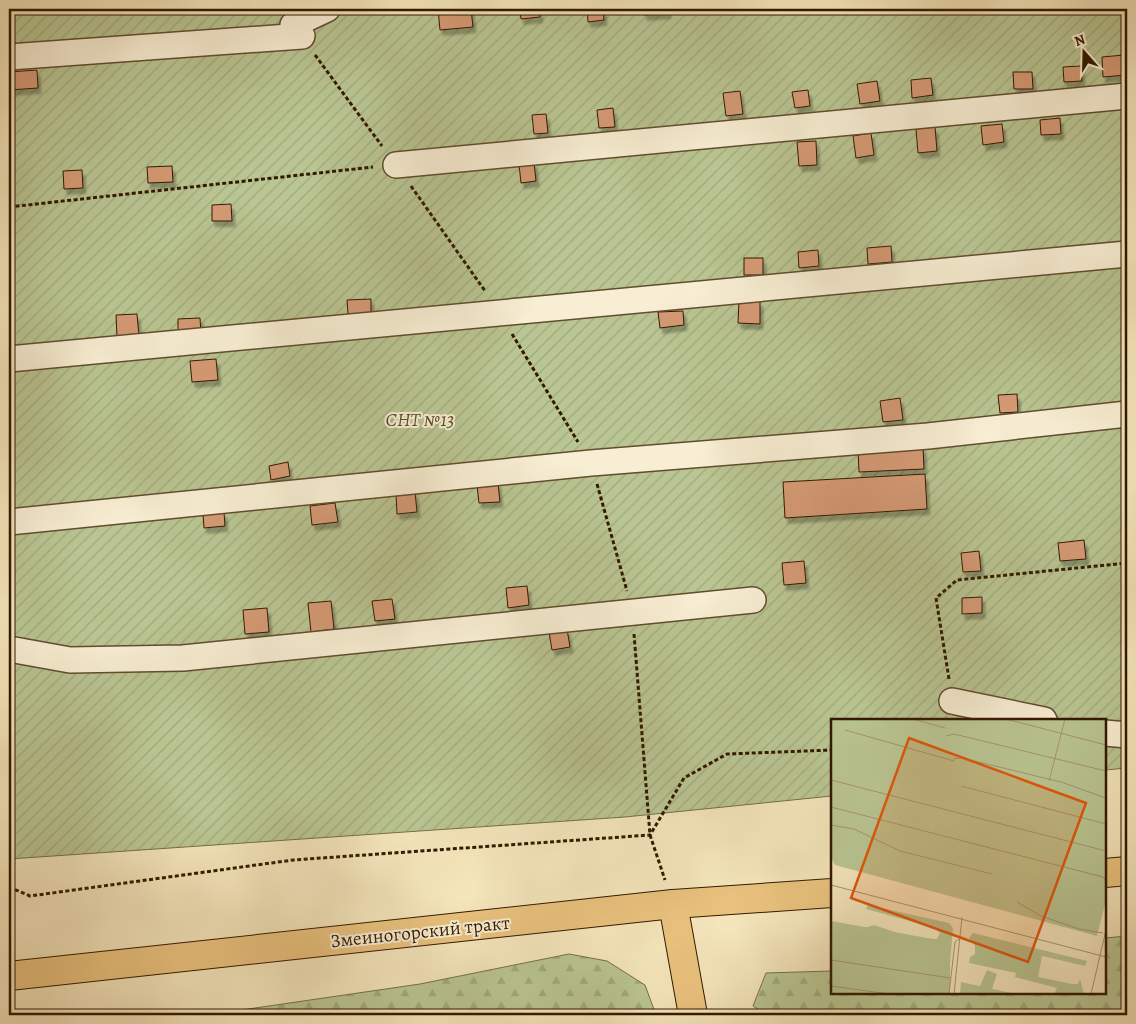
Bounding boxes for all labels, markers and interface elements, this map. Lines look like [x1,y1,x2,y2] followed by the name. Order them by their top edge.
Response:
[1058,28,1108,78] north arrow
[1072,30,1088,51] text: N
[386,407,454,433] park label: СНТ №13
[831,719,1106,994] inset map
[329,910,512,954] street label: Змеиногорский тракт

